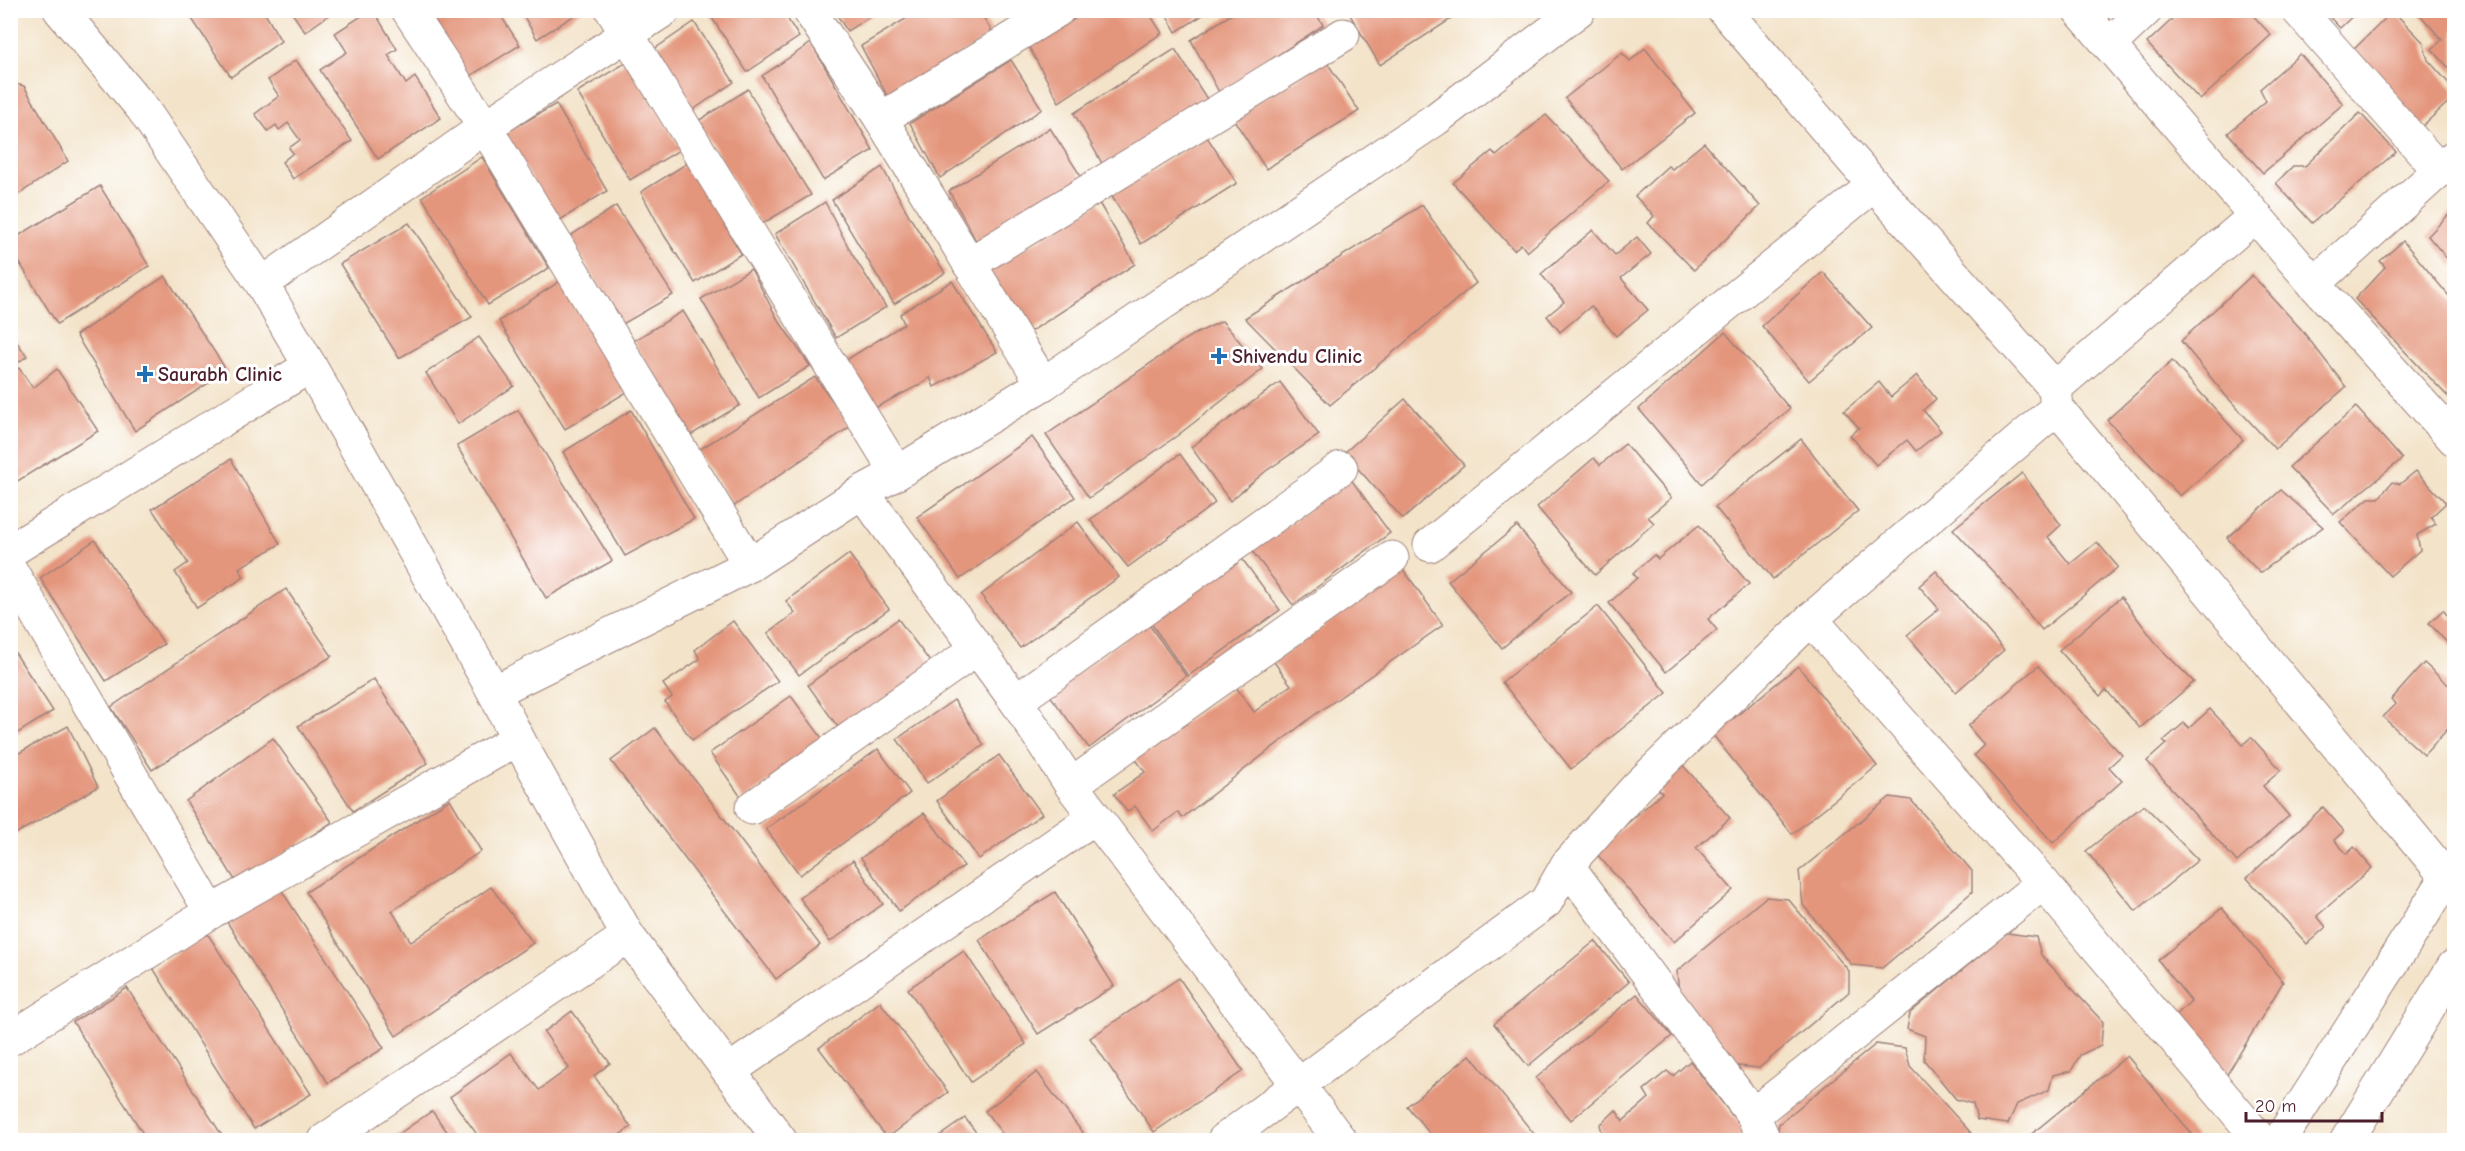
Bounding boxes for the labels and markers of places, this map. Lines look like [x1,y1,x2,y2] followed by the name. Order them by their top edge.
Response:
[1232,345,1362,368] place label: Shivendu Clinic
[1210,347,1228,365] marker: Shivendu Clinic
[158,363,283,386] place label: Saurabh Clinic
[136,365,154,383] marker: Saurabh Clinic

